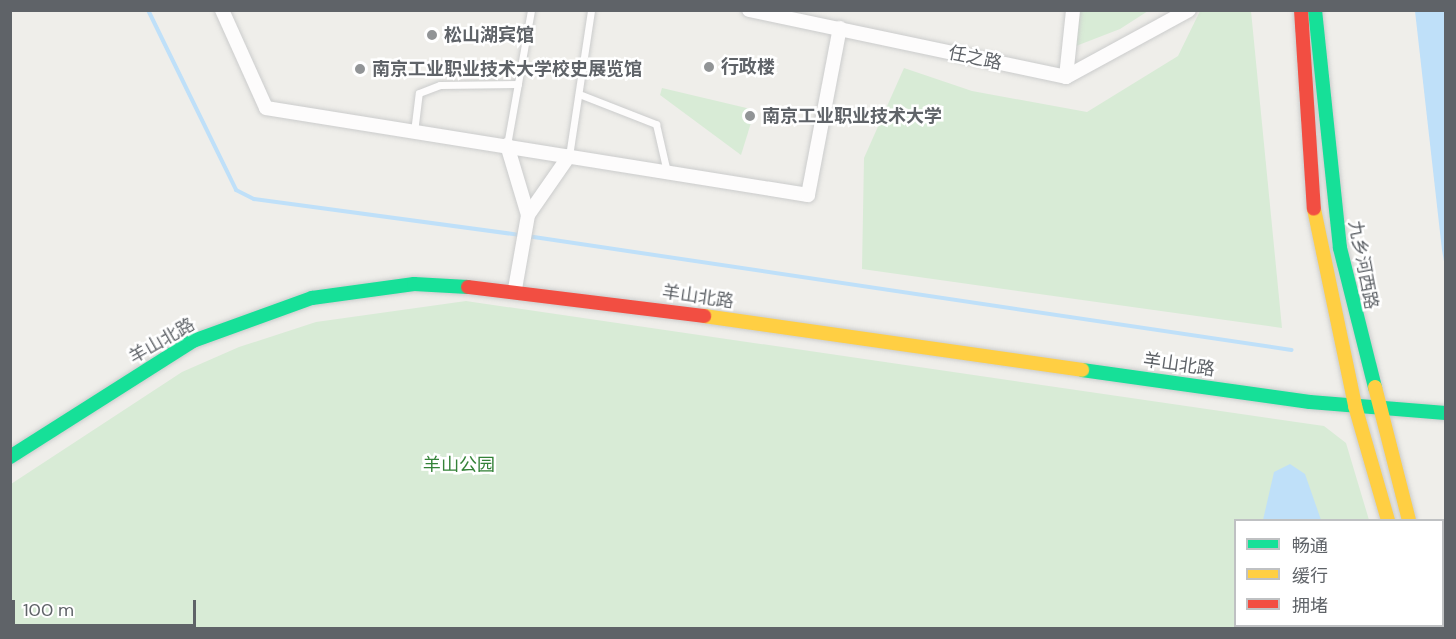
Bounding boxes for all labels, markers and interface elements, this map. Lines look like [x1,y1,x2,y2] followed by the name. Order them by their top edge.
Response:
[444,24,534,46] place label: 松山湖宾馆
[425,28,439,42] marker: 松山湖宾馆
[946,42,1004,74] street label: 任之路
[721,56,775,78] place label: 行政楼
[372,58,642,80] place label: 南京工业职业技术大学校史展览馆
[702,60,716,74] marker: 行政楼
[353,62,367,76] marker: 南京工业职业技术大学校史展览馆
[762,105,942,127] place label: 南京工业职业技术大学
[743,109,757,123] marker: 南京工业职业技术大学
[1344,219,1382,311] street label: 九乡河西路
[661,281,735,313] street label: 羊山北路
[125,314,199,368] street label: 羊山北路
[1142,349,1216,381] street label: 羊山北路
[423,454,495,476] park label: 羊山公园
[1234,519,1444,627] legend
[1292,534,1328,558] text: 畅通
[1292,564,1328,588] text: 缓行
[15,588,200,626] scale bar
[1292,594,1328,618] text: 拥堵
[23,598,74,622] text: 100 m

